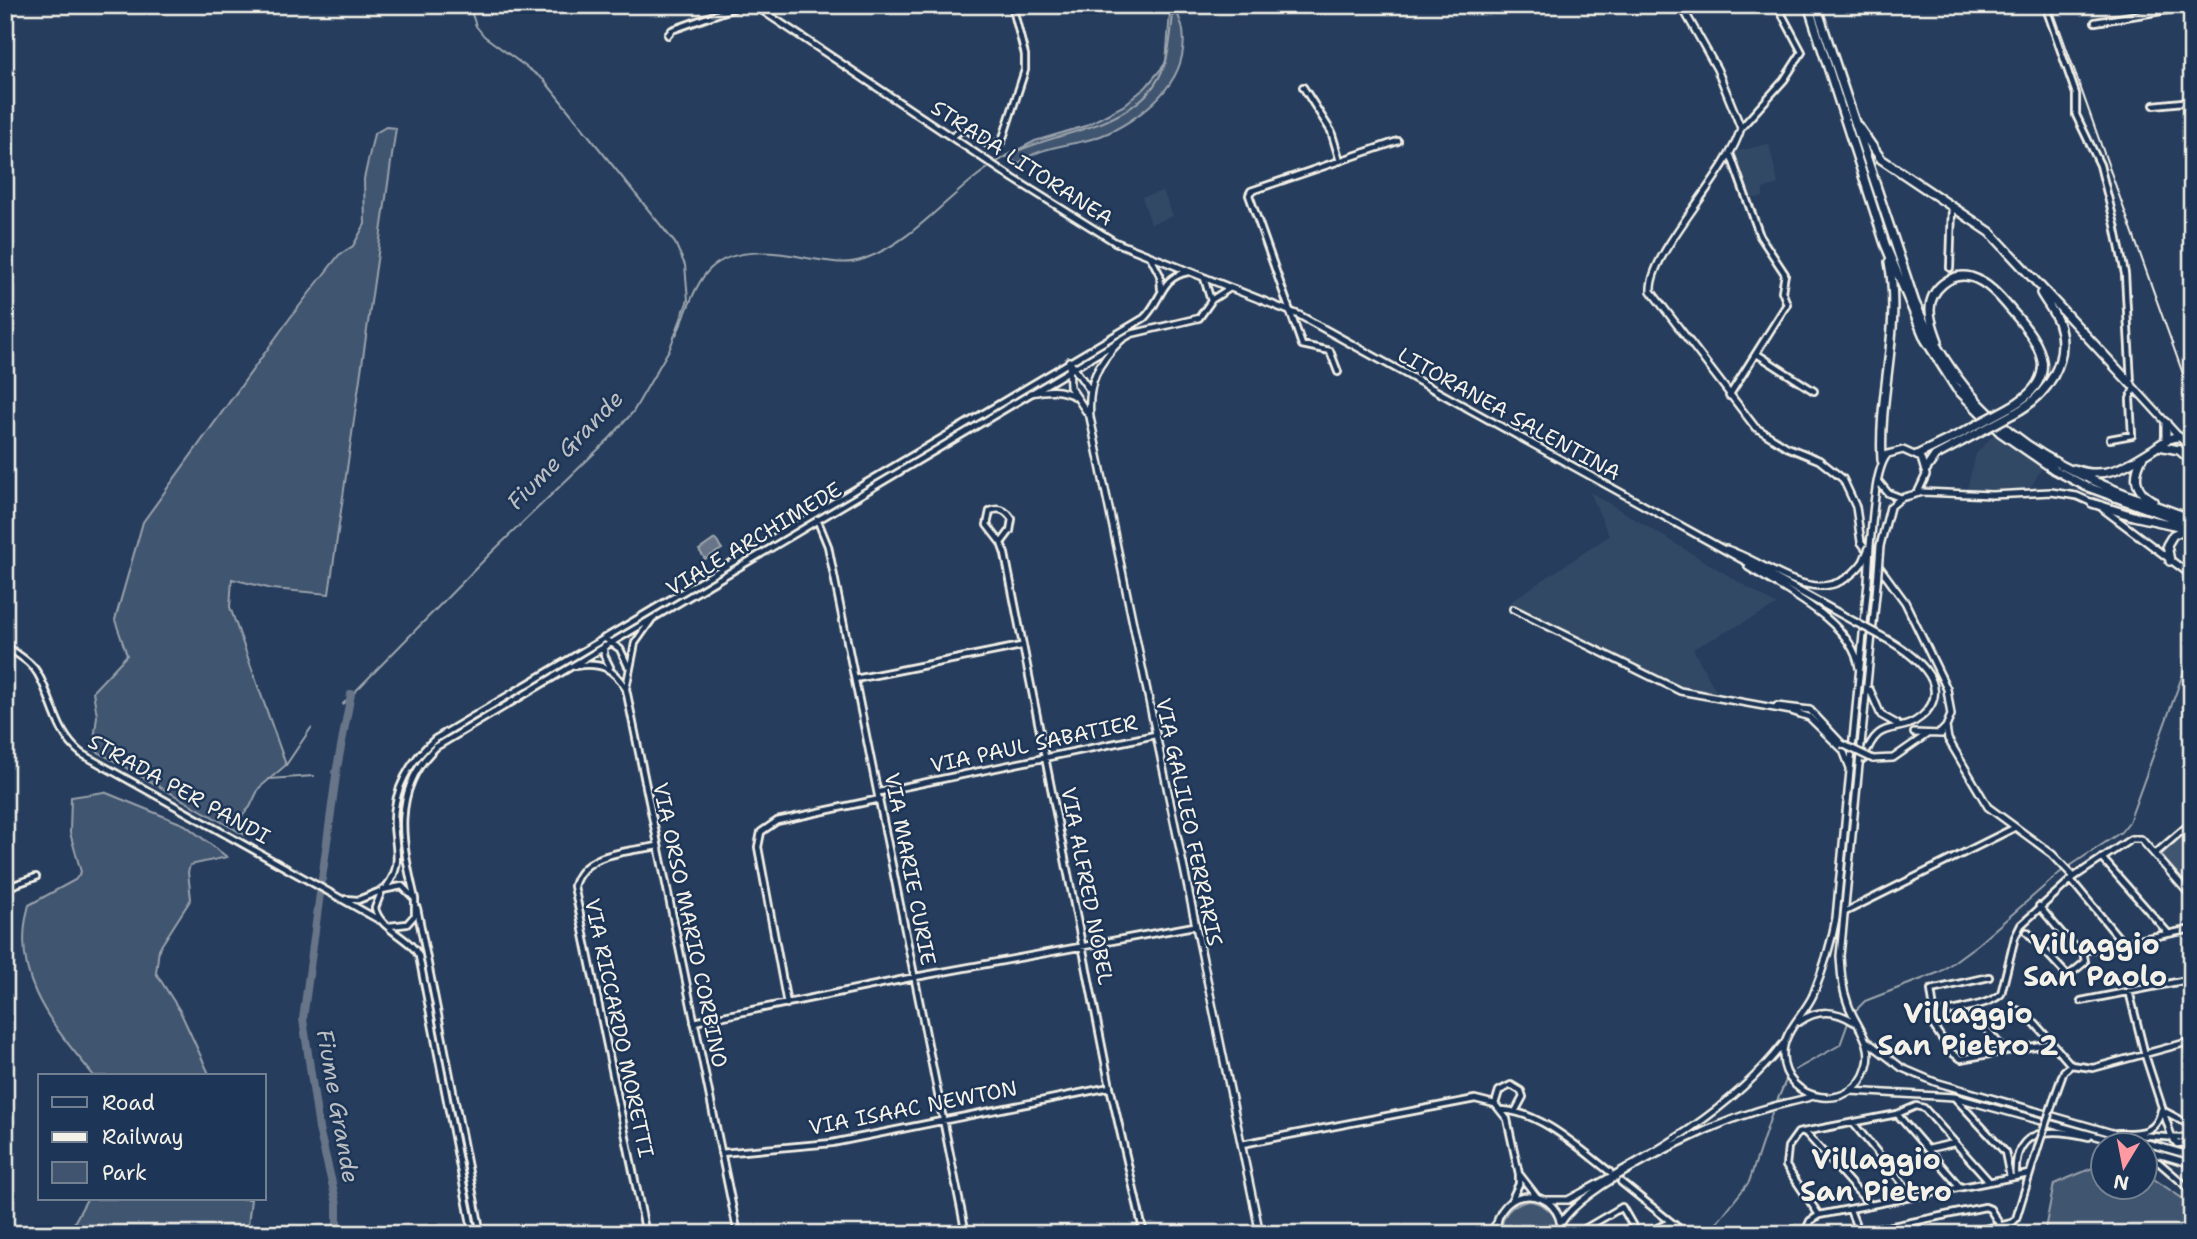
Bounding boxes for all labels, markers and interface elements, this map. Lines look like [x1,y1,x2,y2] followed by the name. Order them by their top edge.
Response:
[926,94,1118,232] street label: STRADA LITORANEA
[1393,341,1625,487] street label: LITORANEA SALENTINA
[500,384,630,516] water label: Fiume Grande
[661,475,847,603] street label: VIALE ARCHIMEDE
[1149,695,1229,949] street label: VIA GALILEO FERRARIS
[928,708,1140,780] street label: VIA PAUL SABATIER
[83,727,275,851] street label: STRADA PER PANDI
[878,770,942,968] street label: VIA MARIE CURIE
[646,780,734,1070] street label: VIA ORSO MARIO CORBINO
[1054,785,1120,988] street label: VIA ALFRED NOBEL
[578,896,660,1160] street label: VIA RICCARDO MORETTI
[2023,925,2167,995] district label: Villaggio San Paolo
[1877,994,2059,1064] district label: Villaggio San Pietro 2
[310,1027,366,1185] water label: Fiume Grande
[38,1074,266,1200] legend
[806,1074,1020,1142] street label: VIA ISAAC NEWTON
[102,1089,155,1117] text: Road
[102,1123,184,1151] text: Railway
[2088,1130,2158,1200] north arrow
[1800,1140,1952,1210] district label: Villaggio San Pietro
[102,1159,147,1187] text: Park
[2112,1169,2131,1196] text: N

